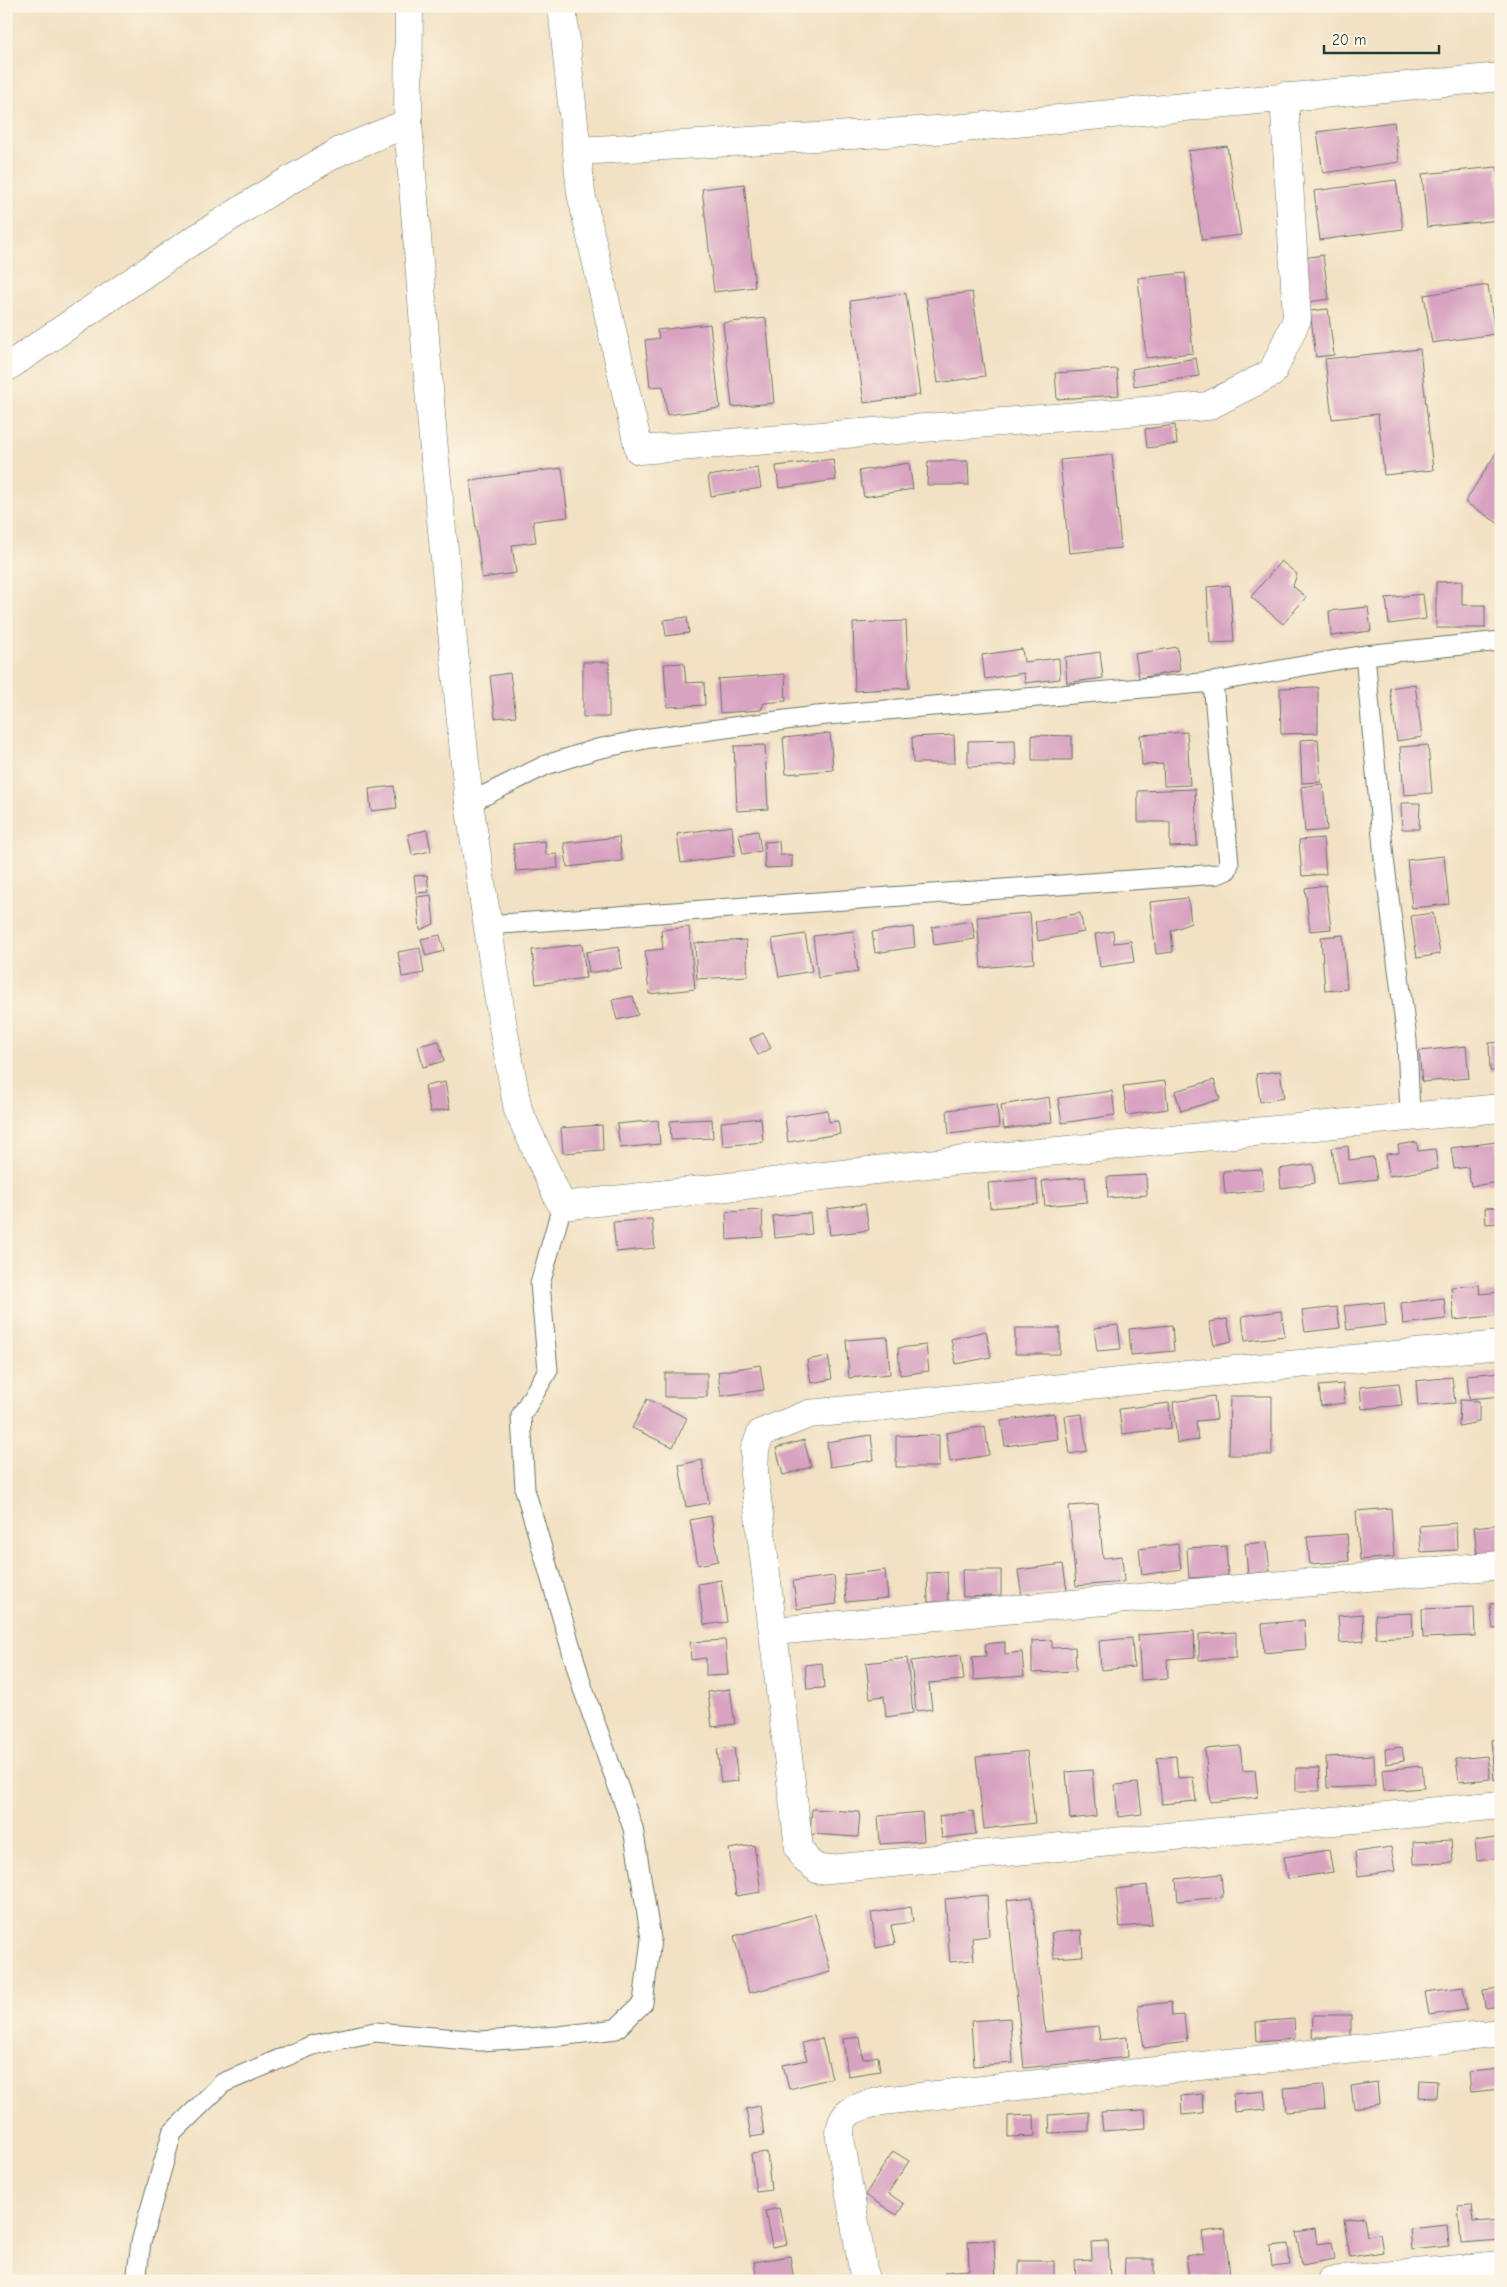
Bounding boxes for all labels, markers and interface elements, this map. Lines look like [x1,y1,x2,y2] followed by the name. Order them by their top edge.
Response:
[1324,22,1440,54] scale bar
[1332,31,1366,49] text: 20 m

